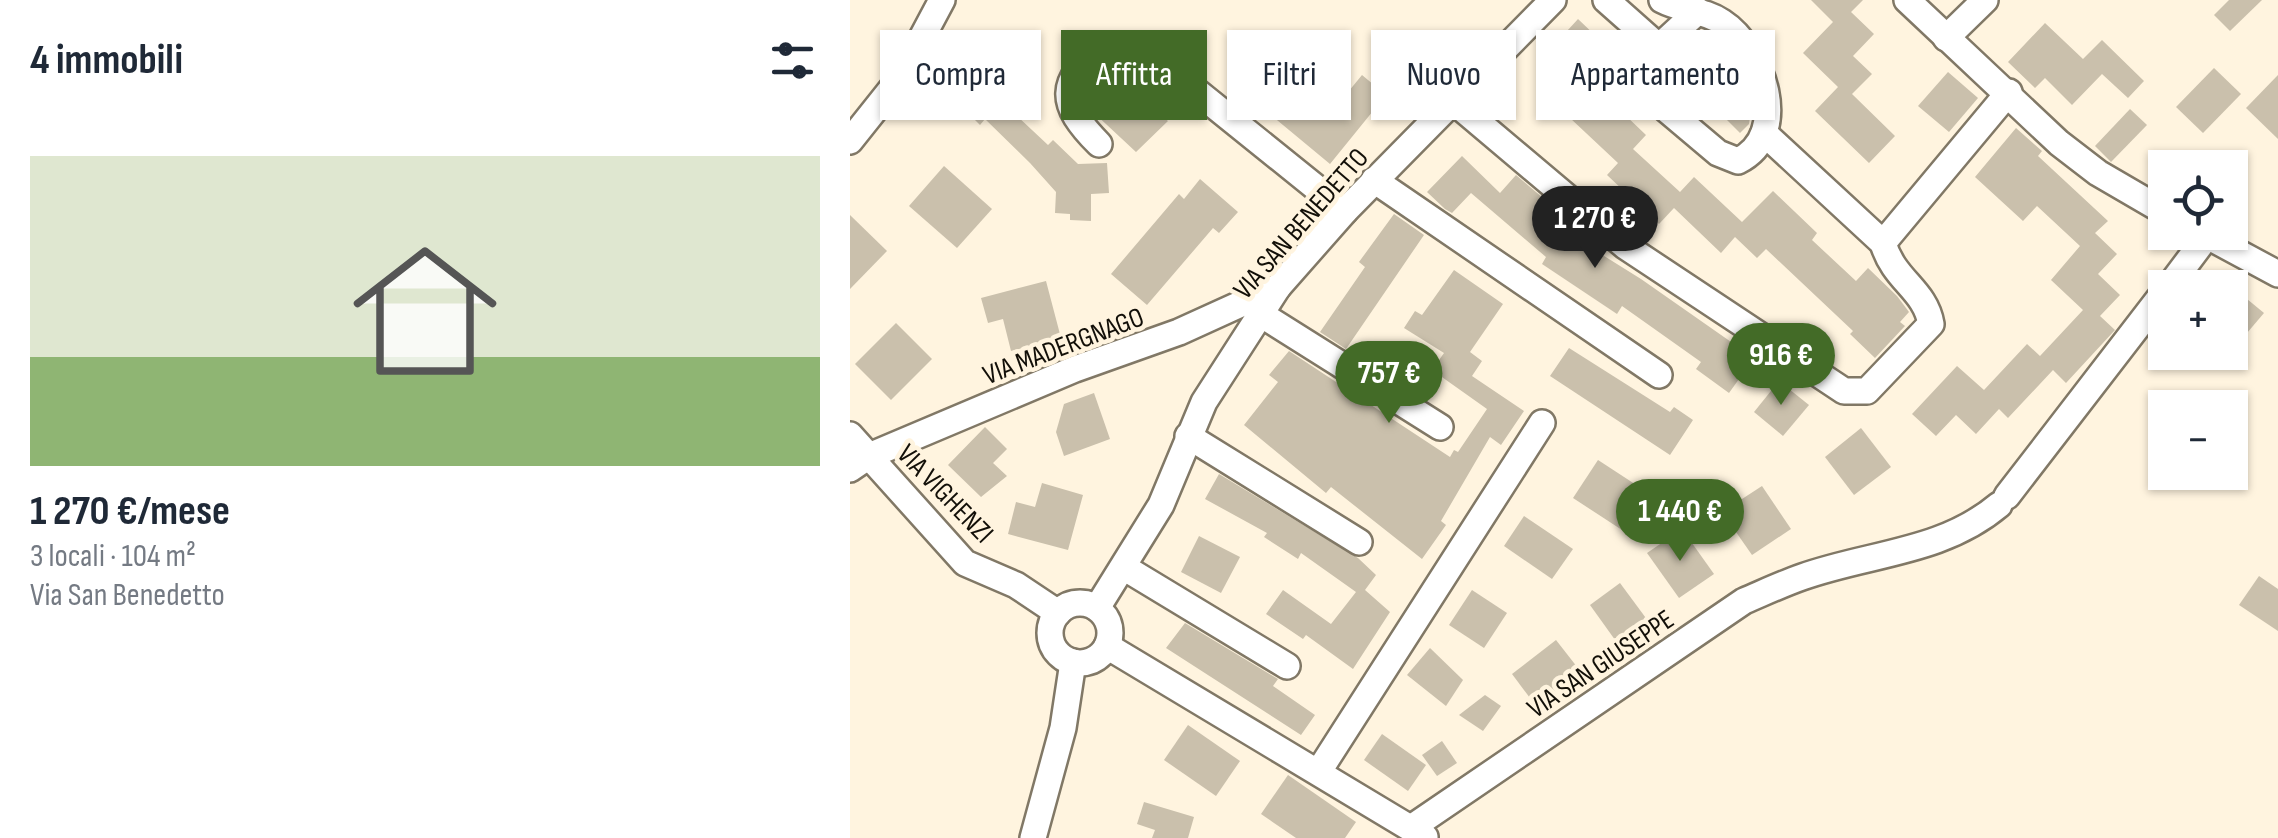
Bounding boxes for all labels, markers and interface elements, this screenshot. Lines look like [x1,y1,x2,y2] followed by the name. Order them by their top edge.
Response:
[880,30,1041,120] chip: Compra
[1061,30,1207,120] chip: Affitta
[1227,30,1351,120] chip: Filtri
[1371,30,1516,120] chip: Nuovo
[1536,30,1775,120] chip: Appartamento
[765,33,820,88] icon: filters
[30,35,183,86] text: 4 immobili
[1227,142,1375,306] street label: VIA SAN BENEDETTO
[2148,150,2248,490] map controls
[2148,150,2248,250] button: locate
[1503,186,1687,271] pin: 1 270 €
[1554,199,1636,238] text: 1 270 €
[335,221,515,401] icon: home
[2148,270,2248,370] button: +
[979,301,1148,392] street label: VIA MADERGNAGO
[1711,323,1851,408] pin: 916 €
[1749,336,1813,375] text: 916 €
[1319,341,1459,426] pin: 757 €
[1357,354,1421,393] text: 757 €
[2148,390,2248,490] button: −
[890,438,1000,550] street label: VIA VIGHENZI
[1588,479,1772,564] pin: 1 440 €
[30,486,230,537] text: 1 270 €/mese
[1638,492,1722,531] text: 1 440 €
[30,537,196,576] text: 3 locali · 104 m²
[30,576,225,615] text: Via San Benedetto
[1521,603,1680,725] street label: VIA SAN GIUSEPPE

